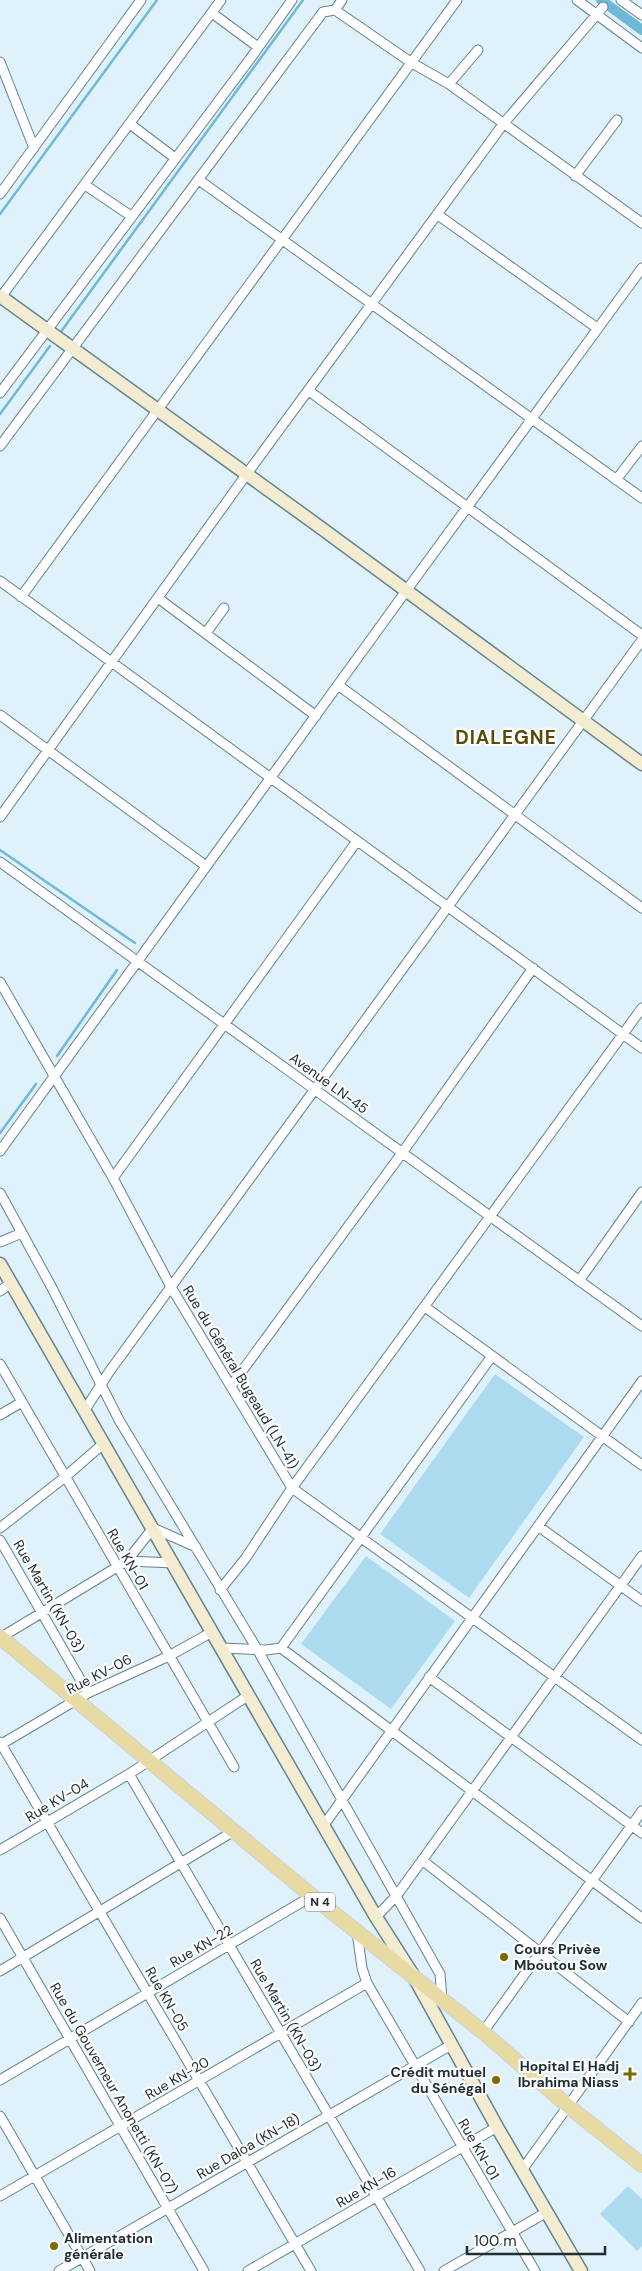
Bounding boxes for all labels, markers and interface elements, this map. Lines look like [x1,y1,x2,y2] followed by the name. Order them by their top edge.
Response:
[455,725,557,750] district label: DIALEGNE
[286,1048,372,1118] street label: Avenue LN-45
[179,1282,303,1472] street label: Rue du Général Bugeaud (LN-41)
[103,1525,153,1593] street label: Rue KN-01
[9,1537,89,1655] street label: Rue Martin (KN-03)
[63,1650,135,1698] street label: Rue KV-06
[22,1774,92,1826] street label: Rue KV-04
[305,1892,335,1911] road number: N 4
[166,1921,236,1971] street label: Rue KN-22
[514,1940,608,1974] place label: Cours Privèe Mboutou Sow
[498,1951,510,1963] marker: Cours Privèe Mboutou Sow
[246,1956,326,2074] street label: Rue Martin (KN-03)
[141,1964,193,2034] street label: Rue KN-05
[46,1979,182,2197] street label: Rue du Gouverneur Anonetti (KN-07)
[142,2052,212,2104] street label: Rue KN-20
[518,2057,619,2091] place label: Hopital El Hadj Ibrahima Niass
[391,2063,486,2097] place label: Crédit mutuel du Sénégal
[623,2067,637,2081] marker: Hopital El Hadj Ibrahima Niass
[490,2074,502,2086] marker: Crédit mutuel du Sénégal
[193,2109,303,2183] street label: Rue Daloa (KN-18)
[454,2115,504,2183] street label: Rue KN-01
[333,2163,399,2211] street label: Rue KN-16
[467,2224,604,2256] scale bar
[64,2229,153,2263] place label: Alimentation générale
[474,2231,517,2251] text: 100 m
[48,2240,60,2252] marker: Alimentation générale

